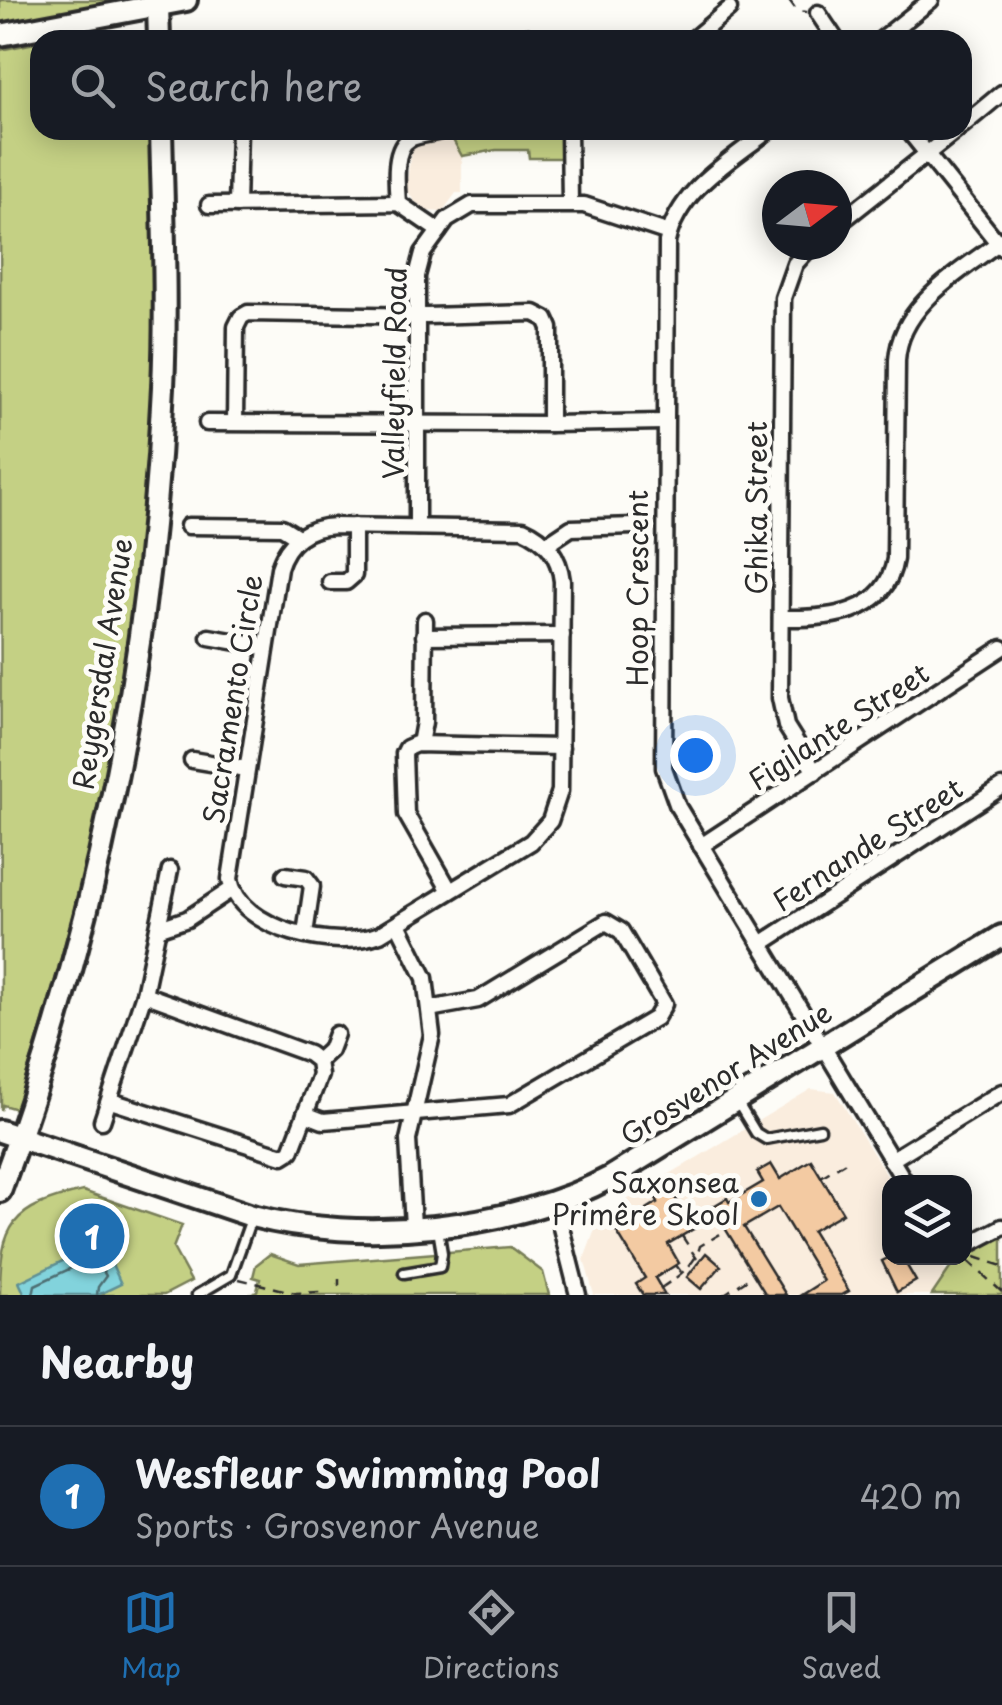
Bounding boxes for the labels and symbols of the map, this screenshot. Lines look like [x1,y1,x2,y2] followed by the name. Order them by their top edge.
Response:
[762,170,852,260] north arrow
[370,266,417,480] street label: Valleyfield Road
[734,421,777,595] street label: Ghika Street
[615,490,658,686] street label: Hoop Crescent
[60,535,143,793] street label: Reygersdal Avenue
[191,571,272,827] street label: Sacramento Circle
[739,651,937,800] street label: Figilante Street
[670,730,721,781] your location
[764,766,971,921] street label: Fernande Street
[611,990,840,1155] street label: Grosvenor Avenue
[552,1160,740,1235] place label: Saxonsea Primêre Skool
[748,1188,770,1210] marker: Saxonsea Primêre Skool
[59,1198,124,1274] pin: 1

